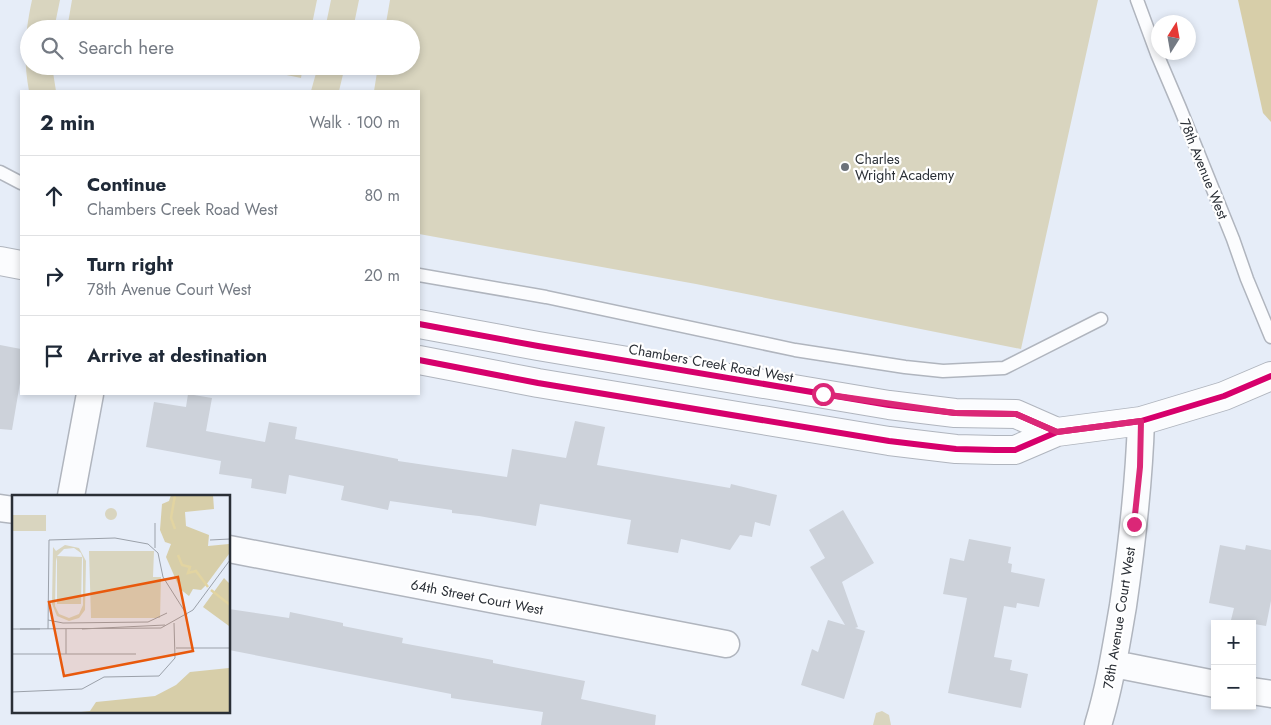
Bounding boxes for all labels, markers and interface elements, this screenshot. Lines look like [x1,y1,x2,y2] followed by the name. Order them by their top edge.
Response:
[1151,15,1196,60] north arrow
[20,20,420,75] search box
[38,34,66,62] icon: search
[78,34,174,61] text: Search here
[40,108,95,138] text: 2 min
[309,111,400,134] text: Walk · 100 m
[1175,116,1233,223] street label: 78th Avenue West
[855,149,955,185] place label: Charles Wright Academy
[839,161,851,173] marker: Charles Wright Academy
[87,171,166,198] text: Continue
[40,182,68,210] icon: ahead
[364,184,400,207] text: 80 m
[87,198,278,221] text: Chambers Creek Road West
[87,251,173,278] text: Turn right
[40,262,68,290] icon: right
[364,264,400,287] text: 20 m
[87,278,251,301] text: 78th Avenue Court West
[627,339,795,387] street label: Chambers Creek Road West
[40,342,68,370] icon: arrive
[87,342,267,369] text: Arrive at destination
[812,383,835,406] route start
[12,495,230,712] inset map
[1123,513,1146,536] route end
[1098,545,1140,690] street label: 78th Avenue Court West
[409,574,546,620] street label: 64th Street Court West
[1211,620,1256,710] map controls
[1211,620,1256,665] button: +
[1211,665,1256,710] button: −

